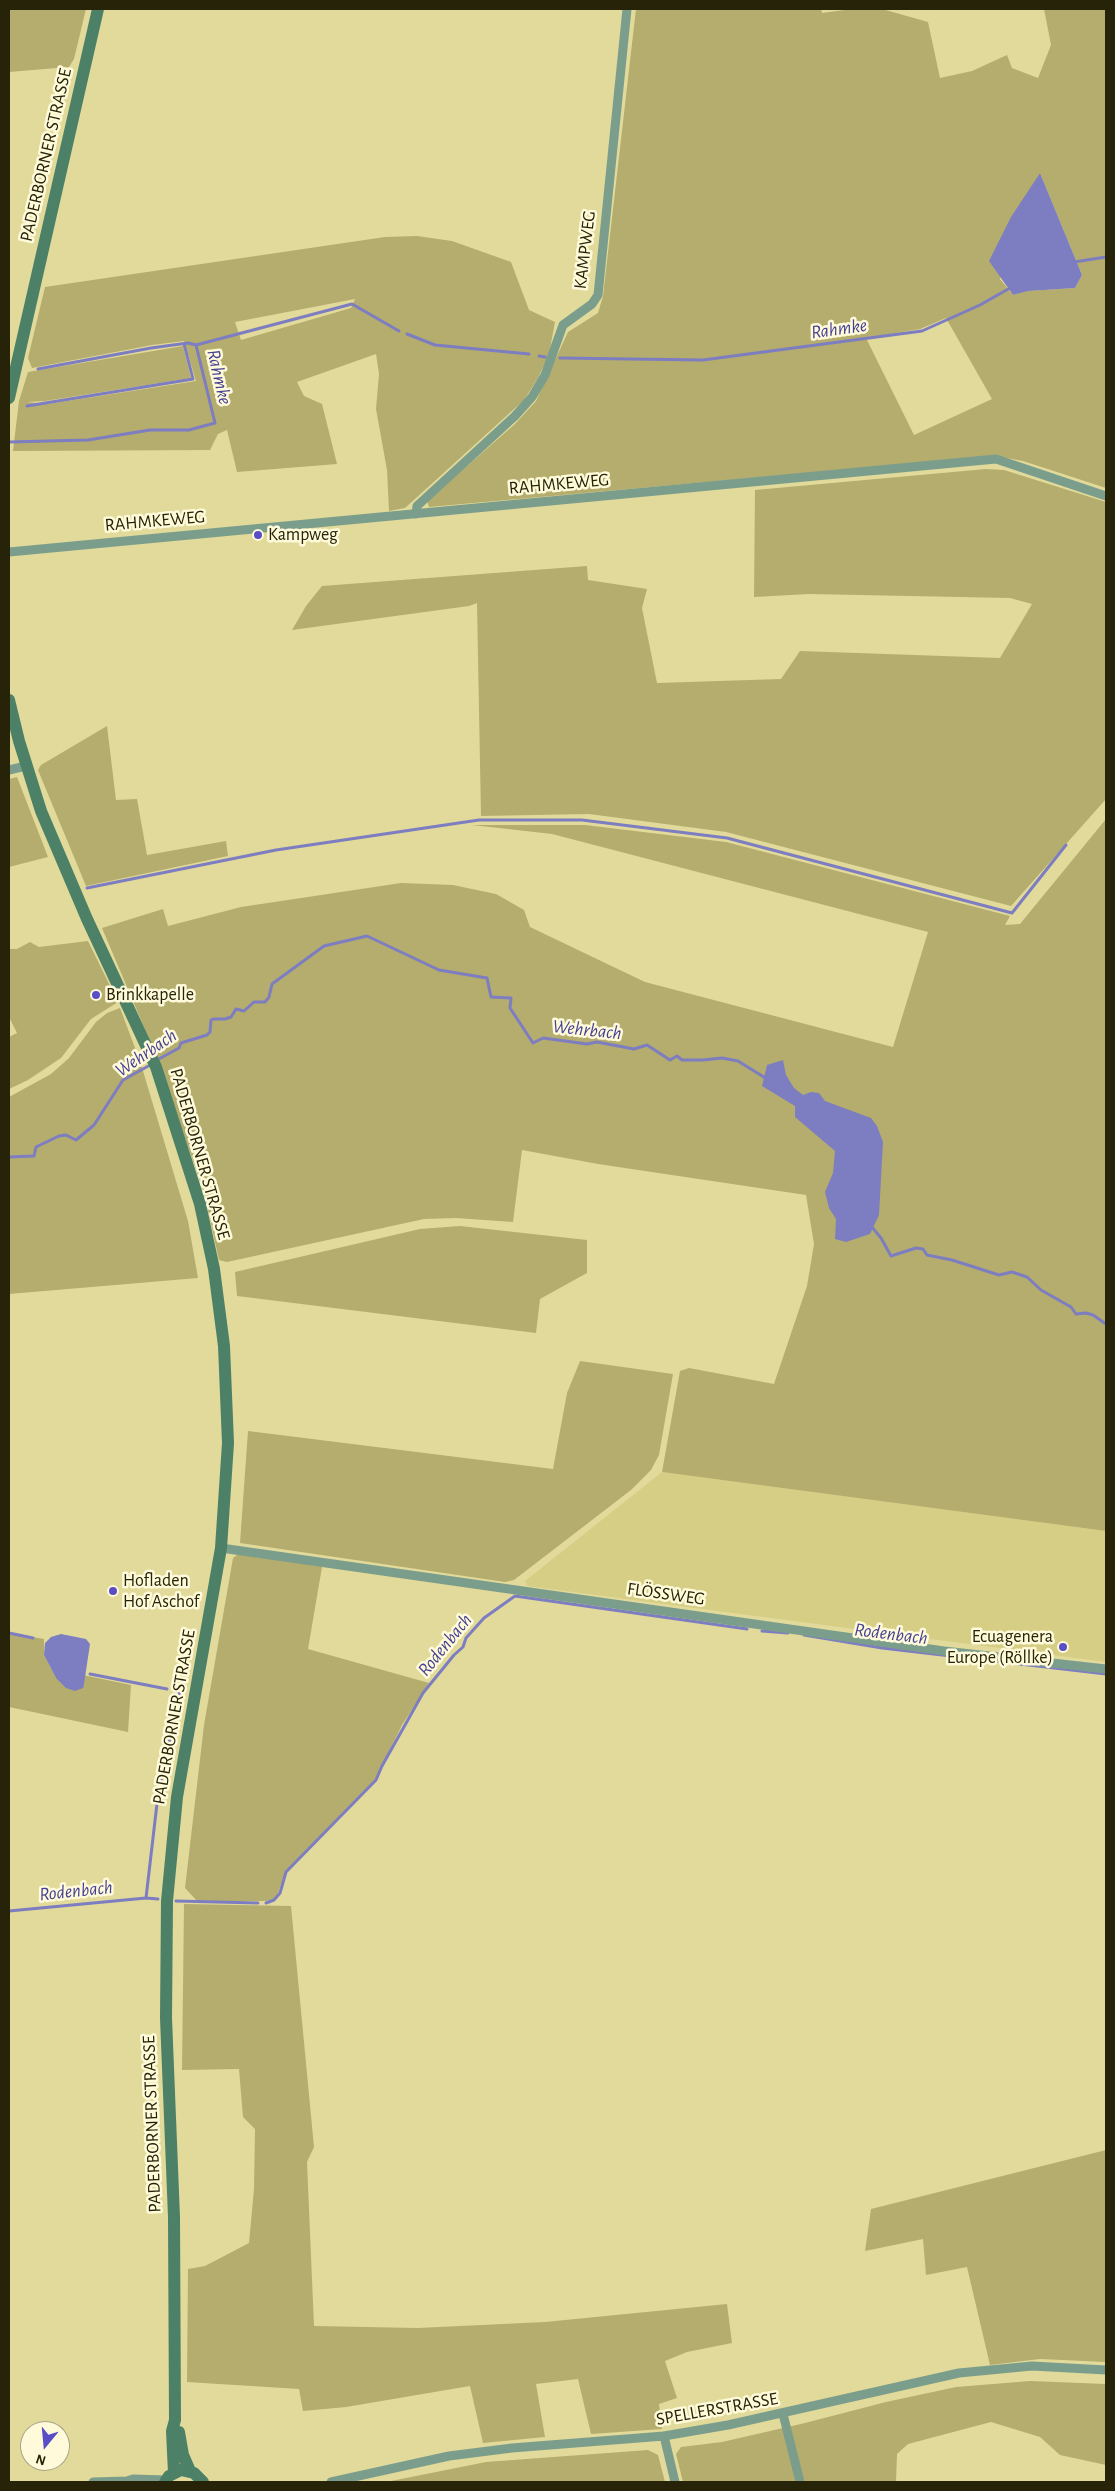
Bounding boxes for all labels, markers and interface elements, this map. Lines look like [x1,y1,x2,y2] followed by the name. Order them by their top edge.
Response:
[16,66,76,244] street label: PADERBORNER STRASSE
[569,210,601,290] street label: KAMPWEG
[810,314,868,344] water label: Rahmke
[202,347,236,407] water label: Rahmke
[508,469,610,499] street label: RAHMKEWEG
[104,506,206,536] street label: RAHMKEWEG
[268,524,338,546] place label: Kampweg
[252,529,264,541] marker: Kampweg
[106,984,194,1006] place label: Brinkkapelle
[90,989,102,1001] marker: Brinkkapelle
[551,1015,623,1045] water label: Wehrbach
[111,1024,181,1082] water label: Wehrbach
[165,1066,235,1242] street label: PADERBORNER STRASSE
[123,1570,199,1612] place label: Hofladen Hof Aschof
[626,1578,706,1610] street label: FLÖSSWEG
[107,1585,119,1597] marker: Hofladen Hof Aschof
[413,1609,477,1681] water label: Rodenbach
[853,1618,929,1650] water label: Rodenbach
[947,1626,1053,1668] place label: Ecuagenera Europe (Röllke)
[148,1628,200,1806] street label: PADERBORNER STRASSE
[1057,1641,1069,1653] marker: Ecuagenera Europe (Röllke)
[38,1876,114,1906] water label: Rodenbach
[138,2035,166,2213] street label: PADERBORNER STRASSE
[654,2388,780,2430] street label: SPELLERSTRASSE
[20,2421,70,2471] north arrow
[34,2451,48,2468] text: N

